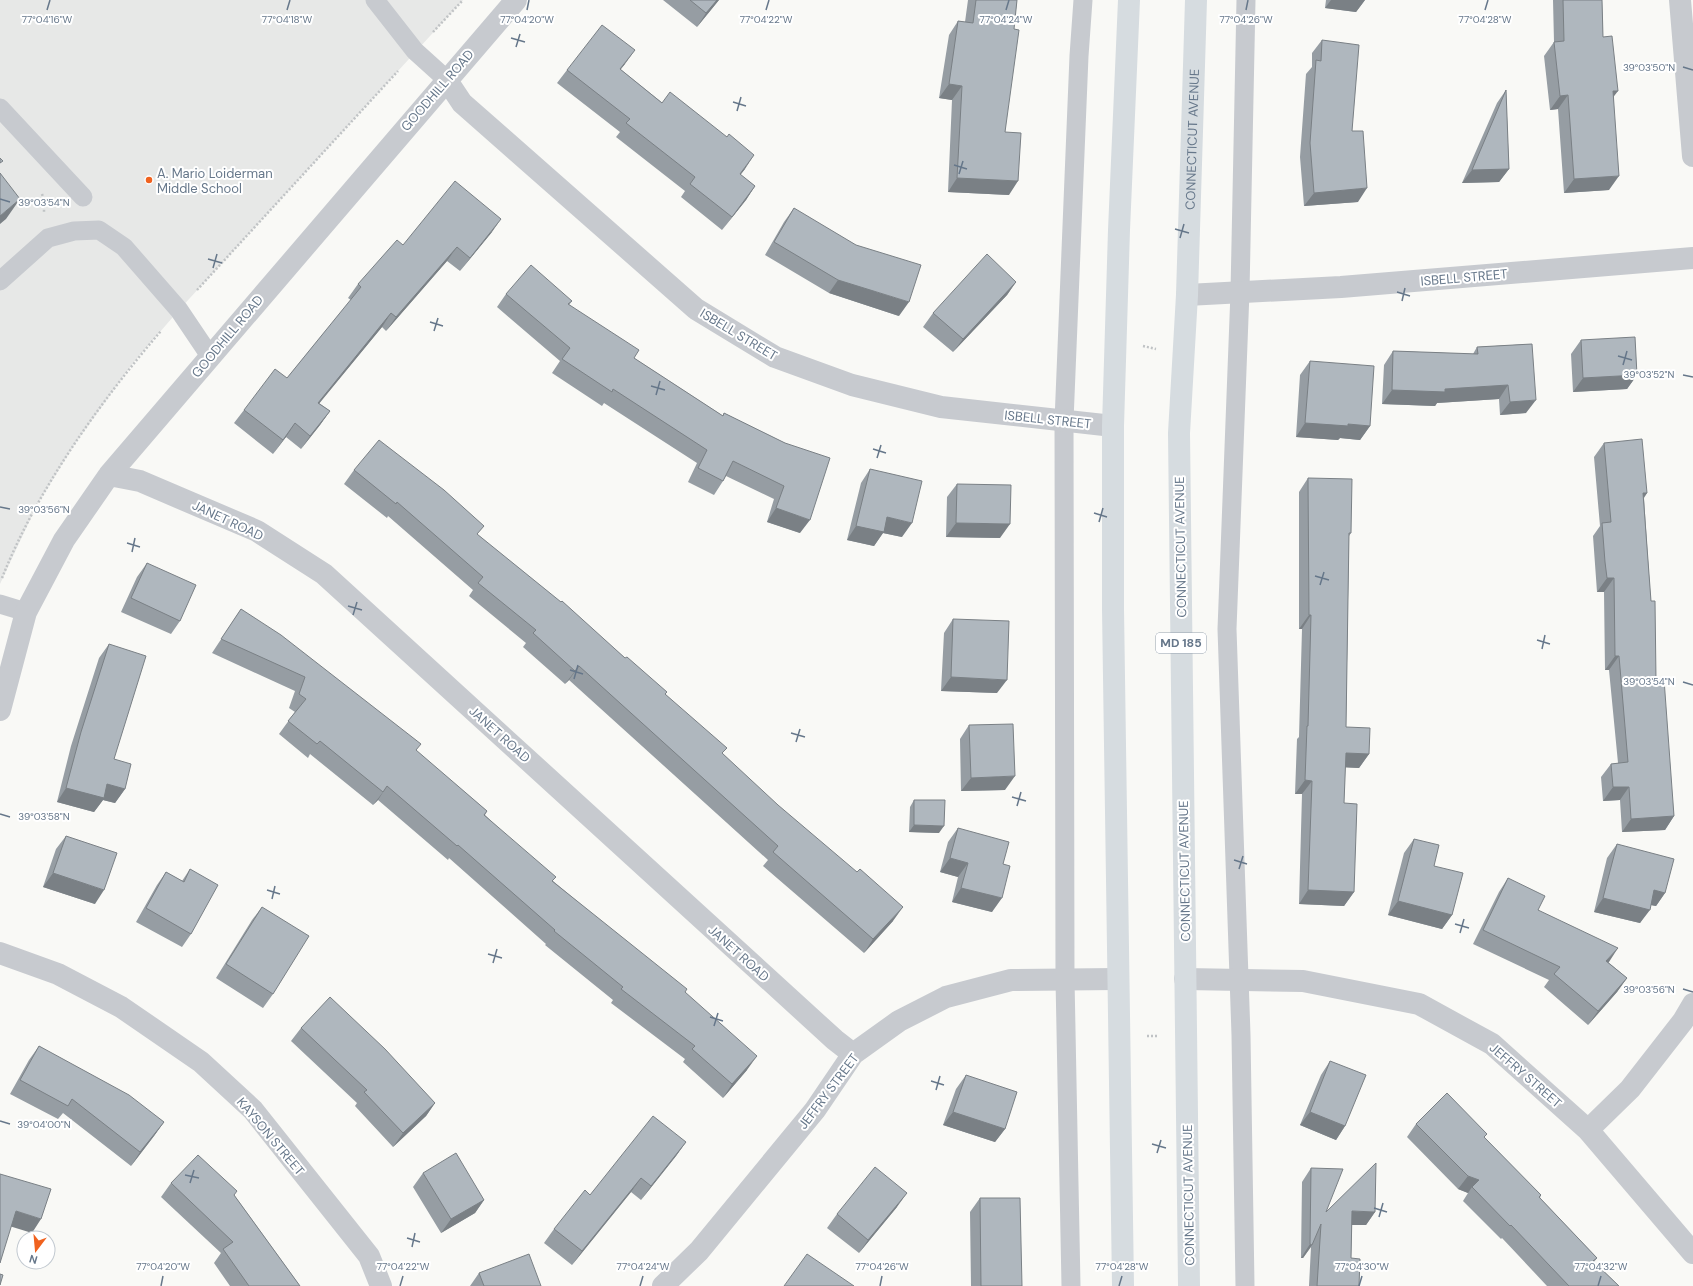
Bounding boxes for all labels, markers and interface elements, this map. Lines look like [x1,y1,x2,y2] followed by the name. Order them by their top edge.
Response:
[22,13,73,26] text: 77°04'16"W
[262,13,313,26] text: 77°04'18"W
[500,13,554,26] text: 77°04'20"W
[740,13,793,26] text: 77°04'22"W
[980,13,1033,26] text: 77°04'24"W
[1219,13,1273,26] text: 77°04'26"W
[1459,13,1512,26] text: 77°04'28"W
[397,46,478,135] street label: GOODHILL ROAD
[1623,61,1675,74] text: 39°03'50"N
[1182,69,1203,210] street label: CONNECTICUT AVENUE
[157,165,273,197] place label: A. Mario Loiderman Middle School
[144,175,154,185] marker: A. Mario Loiderman Middle School
[18,196,70,209] text: 39°03'54"N
[1420,265,1508,290] street label: ISBELL STREET
[188,291,267,381] street label: GOODHILL ROAD
[697,305,781,364] street label: ISBELL STREET
[1624,368,1675,381] text: 39°03'52"N
[1004,406,1092,433] street label: ISBELL STREET
[1171,476,1190,618] street label: CONNECTICUT AVENUE
[190,497,266,544] street label: JANET ROAD
[18,503,70,516] text: 39°03'56"N
[1156,633,1206,653] road number: MD 185
[1623,675,1675,688] text: 39°03'54"N
[466,702,534,766] street label: JANET ROAD
[1175,800,1194,942] street label: CONNECTICUT AVENUE
[18,810,70,823] text: 39°03'58"N
[705,921,773,985] street label: JANET ROAD
[1623,983,1675,996] text: 39°03'56"N
[1486,1039,1565,1111] street label: JEFFRY STREET
[794,1050,862,1133] street label: JEFFRY STREET
[233,1094,308,1179] street label: KAYSON STREET
[17,1118,71,1131] text: 39°04'00"N
[1179,1124,1198,1266] street label: CONNECTICUT AVENUE
[16,1230,56,1270] north arrow
[27,1252,39,1267] text: N
[136,1260,190,1273] text: 77°04'20"W
[377,1260,430,1273] text: 77°04'22"W
[617,1260,670,1273] text: 77°04'24"W
[855,1260,909,1273] text: 77°04'26"W
[1096,1260,1149,1273] text: 77°04'28"W
[1335,1260,1389,1273] text: 77°04'30"W
[1575,1260,1628,1273] text: 77°04'32"W

